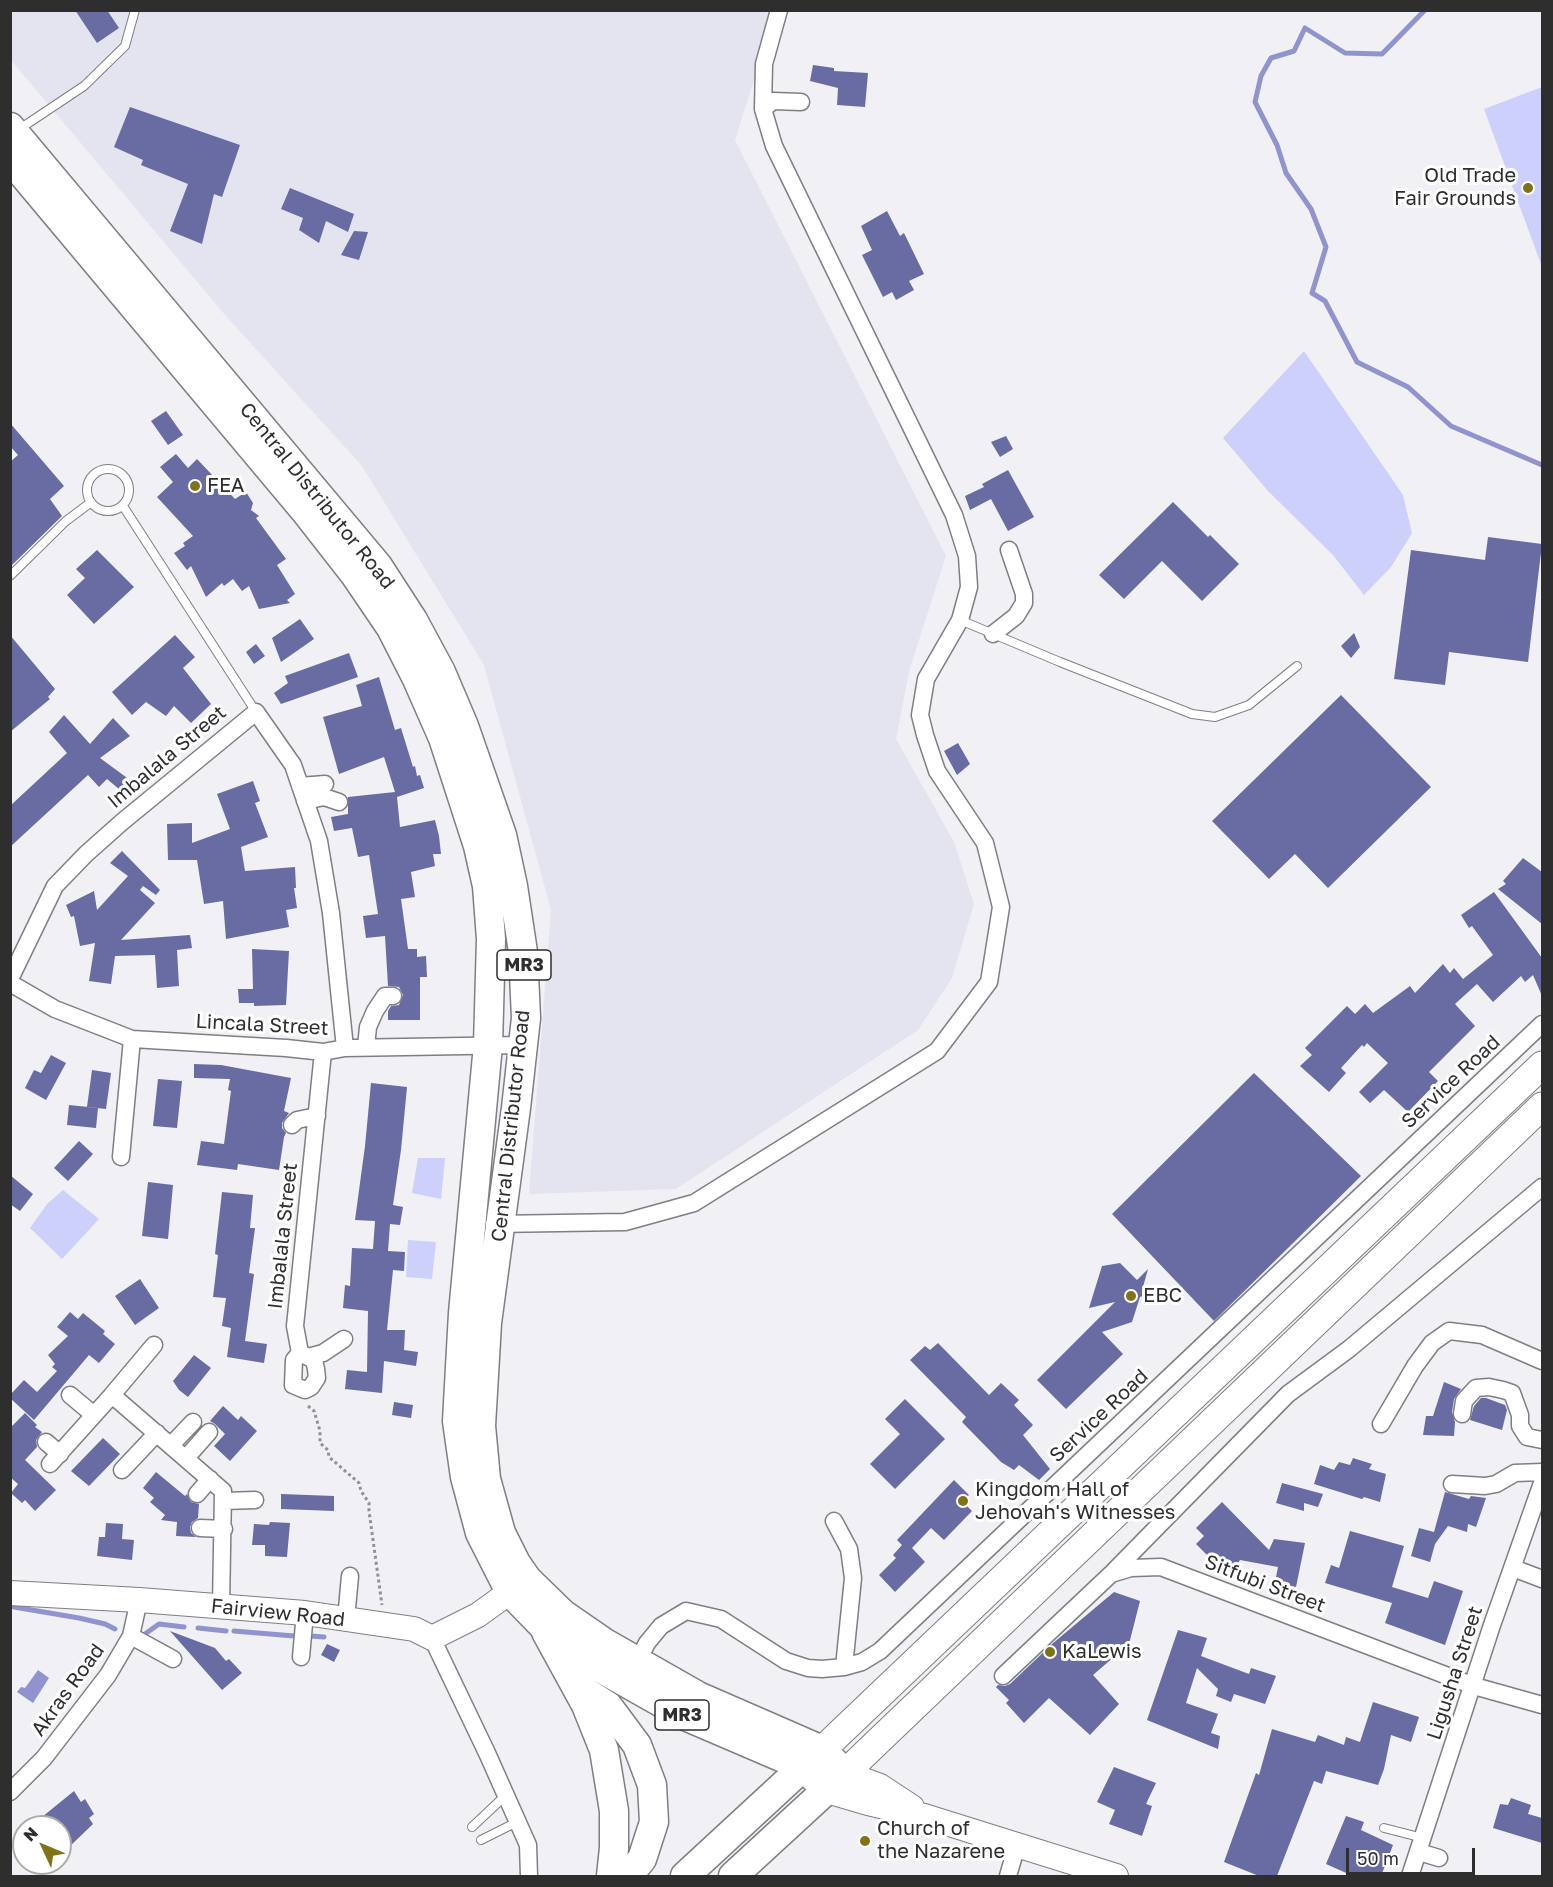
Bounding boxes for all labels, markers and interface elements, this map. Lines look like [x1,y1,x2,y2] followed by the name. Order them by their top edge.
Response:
[1394,164,1516,211] place label: Old Trade Fair Grounds
[1521,181,1535,195] marker: Old Trade Fair Grounds
[234,398,400,594] street label: Central Distributor Road
[207,474,244,498] place label: FEA
[188,479,202,493] marker: FEA
[103,701,231,813] street label: Imbalala Street
[497,950,551,980] road number: MR3
[487,1009,535,1243] street label: Central Distributor Road
[195,1010,329,1040] street label: Lincala Street
[1397,1030,1505,1134] street label: Service Road
[263,1162,303,1310] street label: Imbalala Street
[1143,1284,1182,1308] place label: EBC
[1124,1289,1138,1303] marker: EBC
[1045,1364,1153,1468] street label: Service Road
[975,1478,1175,1525] place label: Kingdom Hall of Jehovah's Witnesses
[956,1494,970,1508] marker: Kingdom Hall of Jehovah's Witnesses
[1201,1550,1329,1618] street label: Sitfubi Street
[210,1594,346,1632] street label: Fairview Road
[1422,1603,1488,1743] street label: Ligusha Street
[26,1639,110,1741] street label: Akras Road
[1062,1640,1142,1664] place label: KaLewis
[1043,1645,1057,1659] marker: KaLewis
[655,1700,709,1730] road number: MR3
[12,1815,72,1875] north arrow
[877,1817,1005,1864] place label: Church of the Nazarene
[19,1823,42,1845] text: N
[858,1834,872,1848] marker: Church of the Nazarene
[1349,1836,1478,1874] scale bar
[1357,1847,1399,1869] text: 50 m

